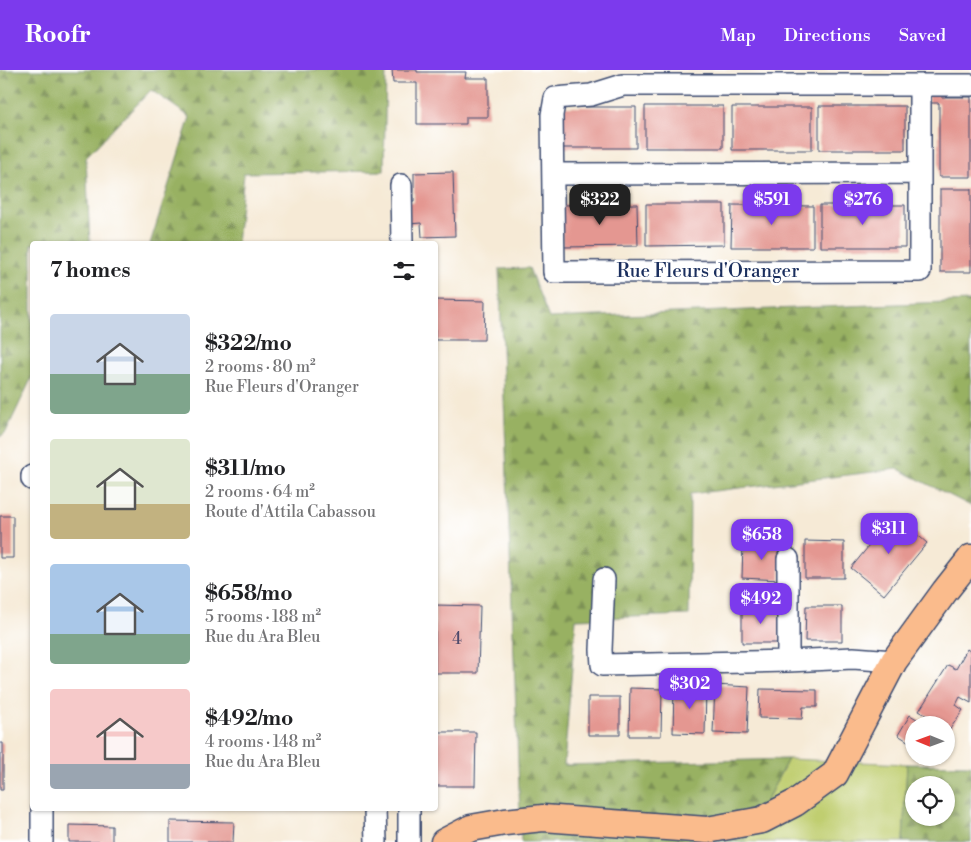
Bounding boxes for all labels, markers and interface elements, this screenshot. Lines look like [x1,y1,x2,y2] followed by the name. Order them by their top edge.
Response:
[25,20,91,50] text: Roofr
[720,24,756,47] text: Map
[784,24,871,47] text: Directions
[899,24,946,47] text: Saved
[570,184,630,226] pin: $322
[742,184,802,226] pin: $591
[833,184,893,226] pin: $276
[580,190,620,210] text: $322
[754,190,790,210] text: $591
[844,190,882,210] text: $276
[390,257,418,285] icon: filters
[50,258,131,284] text: 7 homes
[617,259,799,283] street label: Rue Fleurs d'Oranger
[205,331,292,357] text: $322/mo
[90,334,150,394] icon: home
[205,357,316,377] text: 2 rooms · 80 m²
[205,377,359,397] text: Rue Fleurs d'Oranger
[205,456,286,482] text: $311/mo
[90,459,150,519] icon: home
[205,482,315,502] text: 2 rooms · 64 m²
[205,502,376,522] text: Route d'Attila Cabassou
[859,512,919,555] pin: $311
[732,518,792,561] pin: $658
[872,519,906,539] text: $311
[742,525,782,545] text: $658
[205,581,293,607] text: $658/mo
[731,582,791,625] pin: $492
[90,584,150,644] icon: home
[741,589,781,609] text: $492
[205,607,321,627] text: 5 rooms · 188 m²
[205,627,320,647] text: Rue du Ara Bleu
[452,629,462,649] house number: 4
[660,668,720,710] pin: $302
[670,674,710,694] text: $302
[205,706,293,732] text: $492/mo
[90,709,150,769] icon: home
[905,716,955,766] north arrow
[905,716,955,826] map controls
[205,732,321,752] text: 4 rooms · 148 m²
[205,752,320,772] text: Rue du Ara Bleu
[905,776,955,826] button: locate

